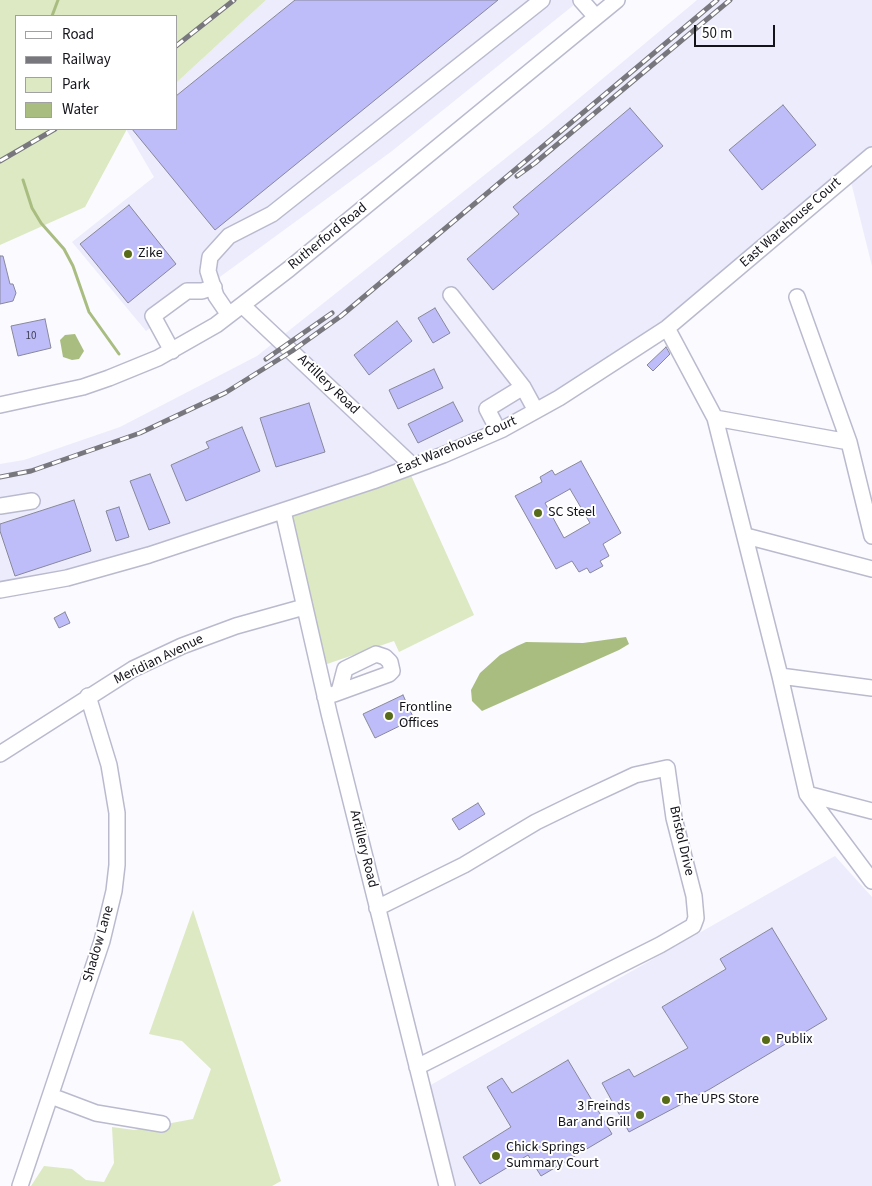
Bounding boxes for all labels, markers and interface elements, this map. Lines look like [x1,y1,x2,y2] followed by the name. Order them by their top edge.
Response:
[15,15,178,130] legend
[697,15,778,47] scale bar
[702,23,732,44] text: 50 m
[62,24,94,45] text: Road
[62,49,111,70] text: Railway
[62,74,90,95] text: Park
[62,99,98,120] text: Water
[737,175,845,271] street label: East Warehouse Court
[285,200,371,274] street label: Rutherford Road
[138,246,163,262] place label: Zike
[122,248,134,260] marker: Zike
[26,330,36,344] house number: 10
[294,351,362,419] street label: Artillery Road
[395,413,519,479] street label: East Warehouse Court
[548,505,595,521] place label: SC Steel
[532,507,544,519] marker: SC Steel
[112,631,206,689] street label: Meridian Avenue
[399,700,452,732] place label: Frontline Offices
[383,710,395,722] marker: Frontline Offices
[665,805,697,877] street label: Bristol Drive
[345,808,381,890] street label: Artillery Road
[80,904,118,984] street label: Shadow Lane
[776,1032,813,1048] place label: Publix
[760,1034,772,1046] marker: Publix
[676,1092,759,1108] place label: The UPS Store
[660,1094,672,1106] marker: The UPS Store
[558,1099,630,1132] place label: 3 Freinds Bar and Grill
[634,1109,646,1121] marker: 3 Freinds Bar and Grill
[506,1140,599,1172] place label: Chick Springs Summary Court
[490,1150,502,1162] marker: Chick Springs Summary Court

